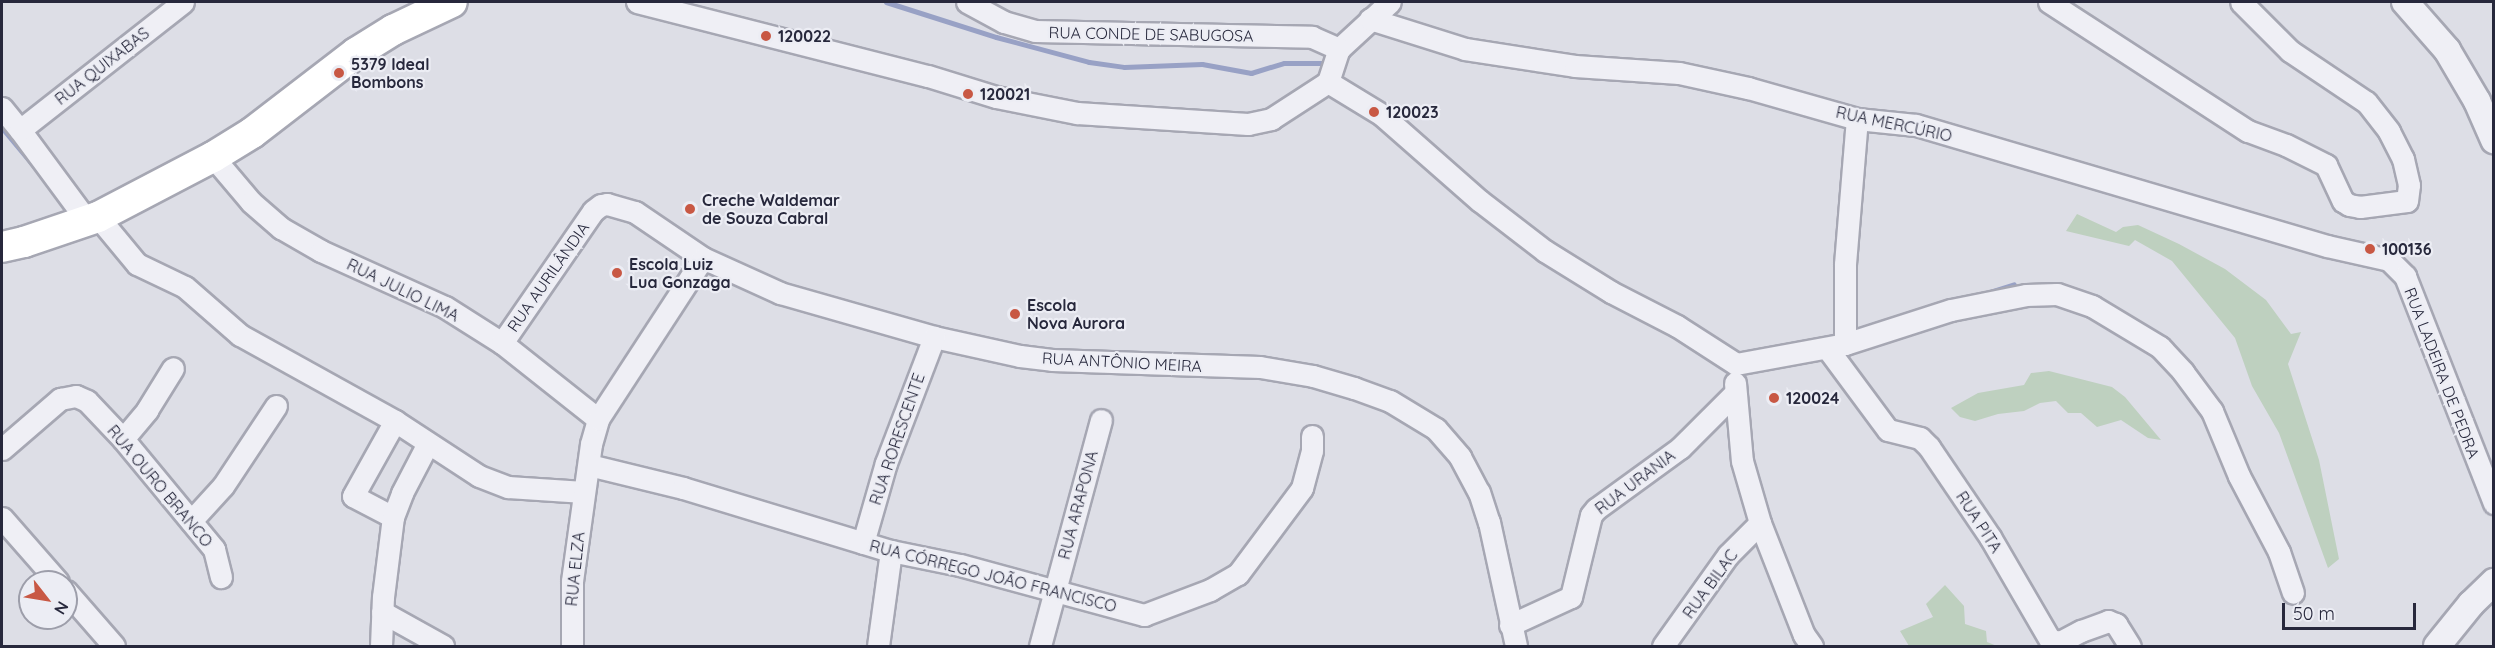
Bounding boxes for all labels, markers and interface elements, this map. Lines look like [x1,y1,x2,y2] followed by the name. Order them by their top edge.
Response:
[51,23,153,109] street label: RUA QUIXABAS
[1048,23,1254,45] street label: RUA CONDE DE SABUGOSA
[778,26,831,46] place label: 120022
[759,29,773,43] marker: 120022
[351,54,429,92] place label: 5379 Ideal Bombons
[332,66,346,80] marker: 5379 Ideal Bombons
[980,84,1030,104] place label: 120021
[961,87,975,101] marker: 120021
[1386,102,1439,122] place label: 120023
[1834,102,1954,146] street label: RUA MERCÚRIO
[1367,105,1381,119] marker: 120023
[702,190,840,228] place label: Creche Waldemar de Souza Cabral
[683,202,697,216] marker: Creche Waldemar de Souza Cabral
[503,219,593,335] street label: RUA AURILÂNDIA
[2382,239,2432,259] place label: 100136
[2363,242,2377,256] marker: 100136
[629,254,731,292] place label: Escola Luiz Lua Gonzaga
[344,255,462,325] street label: RUA JULIO LIMA
[610,266,624,280] marker: Escola Luiz Lua Gonzaga
[2400,285,2484,461] street label: RUA LADEIRA DE PEDRA
[1027,295,1125,333] place label: Escola Nova Aurora
[1008,307,1022,321] marker: Escola Nova Aurora
[1042,348,1202,376] street label: RUA ANTÔNIO MEIRA
[865,371,929,507] street label: RUA RORESCENTE
[1786,388,1839,408] place label: 120024
[1767,391,1781,405] marker: 120024
[103,421,217,551] street label: RUA OURO BRANCO
[1591,446,1679,518] street label: RUA URANIA
[1054,449,1102,561] street label: RUA ARAPONA
[1952,488,2006,556] street label: RUA PITA
[562,531,588,607] street label: RUA ELZA
[868,536,1118,616] street label: RUA CÓRREGO JOÃO FRANCISCO
[1679,546,1741,622] street label: RUA BILAC
[18,570,78,630] north arrow
[2285,591,2418,629] scale bar
[50,598,73,618] text: N
[2293,602,2335,625] text: 50 m

